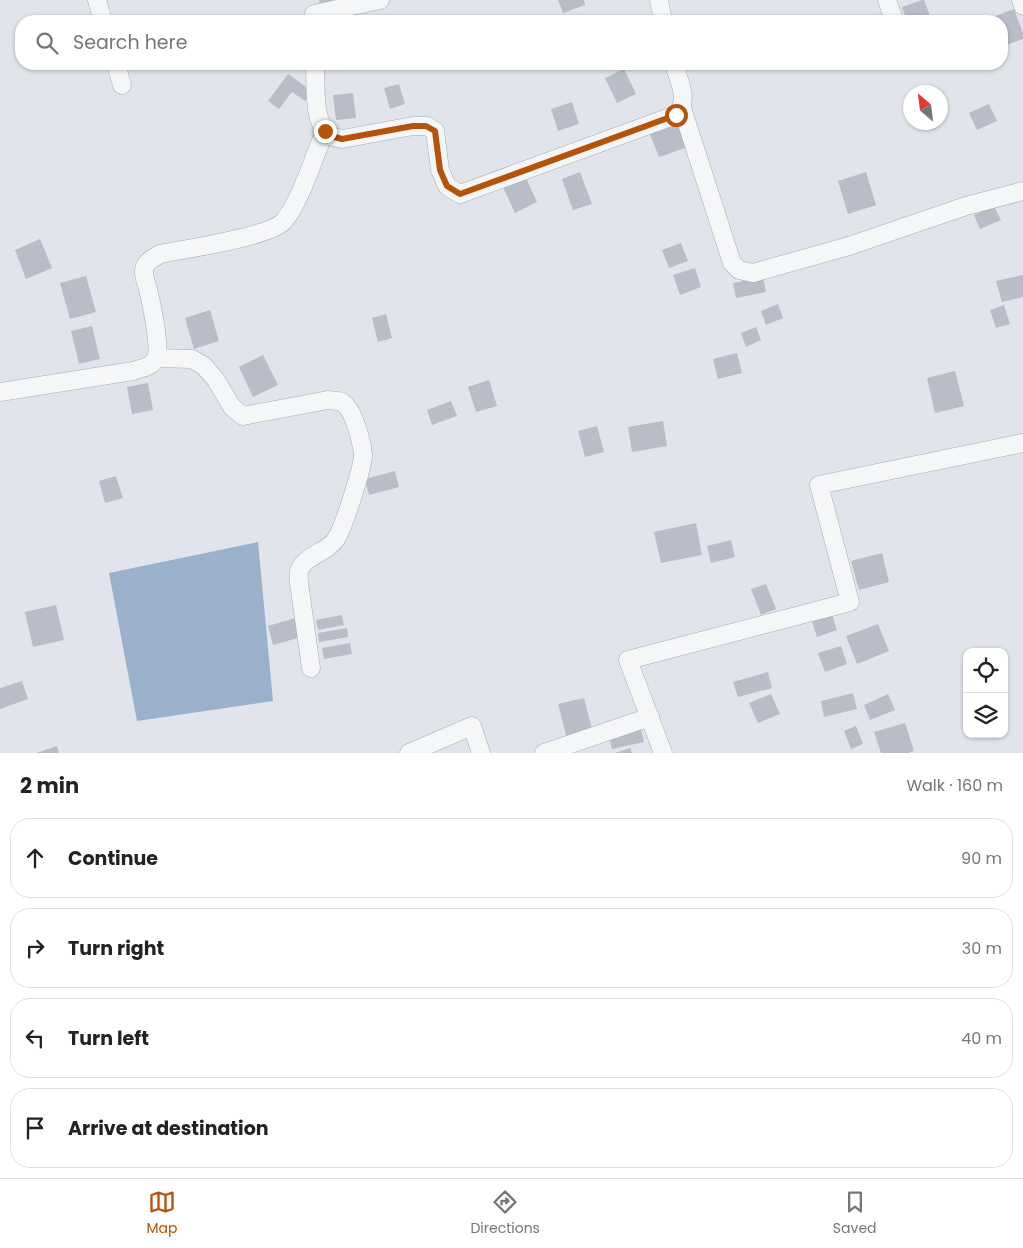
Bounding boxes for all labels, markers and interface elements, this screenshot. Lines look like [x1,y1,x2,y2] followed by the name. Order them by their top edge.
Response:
[15,15,1008,70] search box
[33,29,61,57] icon: search
[73,29,187,56] text: Search here
[903,85,948,130] north arrow
[665,104,688,127] route start
[314,120,337,143] route end
[963,648,1008,738] map controls
[963,648,1008,693] button: locate
[963,693,1008,738] button: layers
[20,771,79,800] text: 2 min
[906,774,1003,797] text: Walk · 160 m
[21,844,49,872] icon: ahead
[68,845,158,872] text: Continue
[961,847,1002,870] text: 90 m
[21,934,49,962] icon: right
[68,935,164,962] text: Turn right
[962,937,1002,960] text: 30 m
[21,1024,49,1052] icon: left
[68,1025,149,1052] text: Turn left
[961,1027,1002,1050] text: 40 m
[21,1114,49,1142] icon: arrive
[68,1115,269,1142] text: Arrive at destination
[146,1188,177,1239] tab: Map
[470,1188,540,1239] tab: Directions
[833,1188,877,1239] tab: Saved

